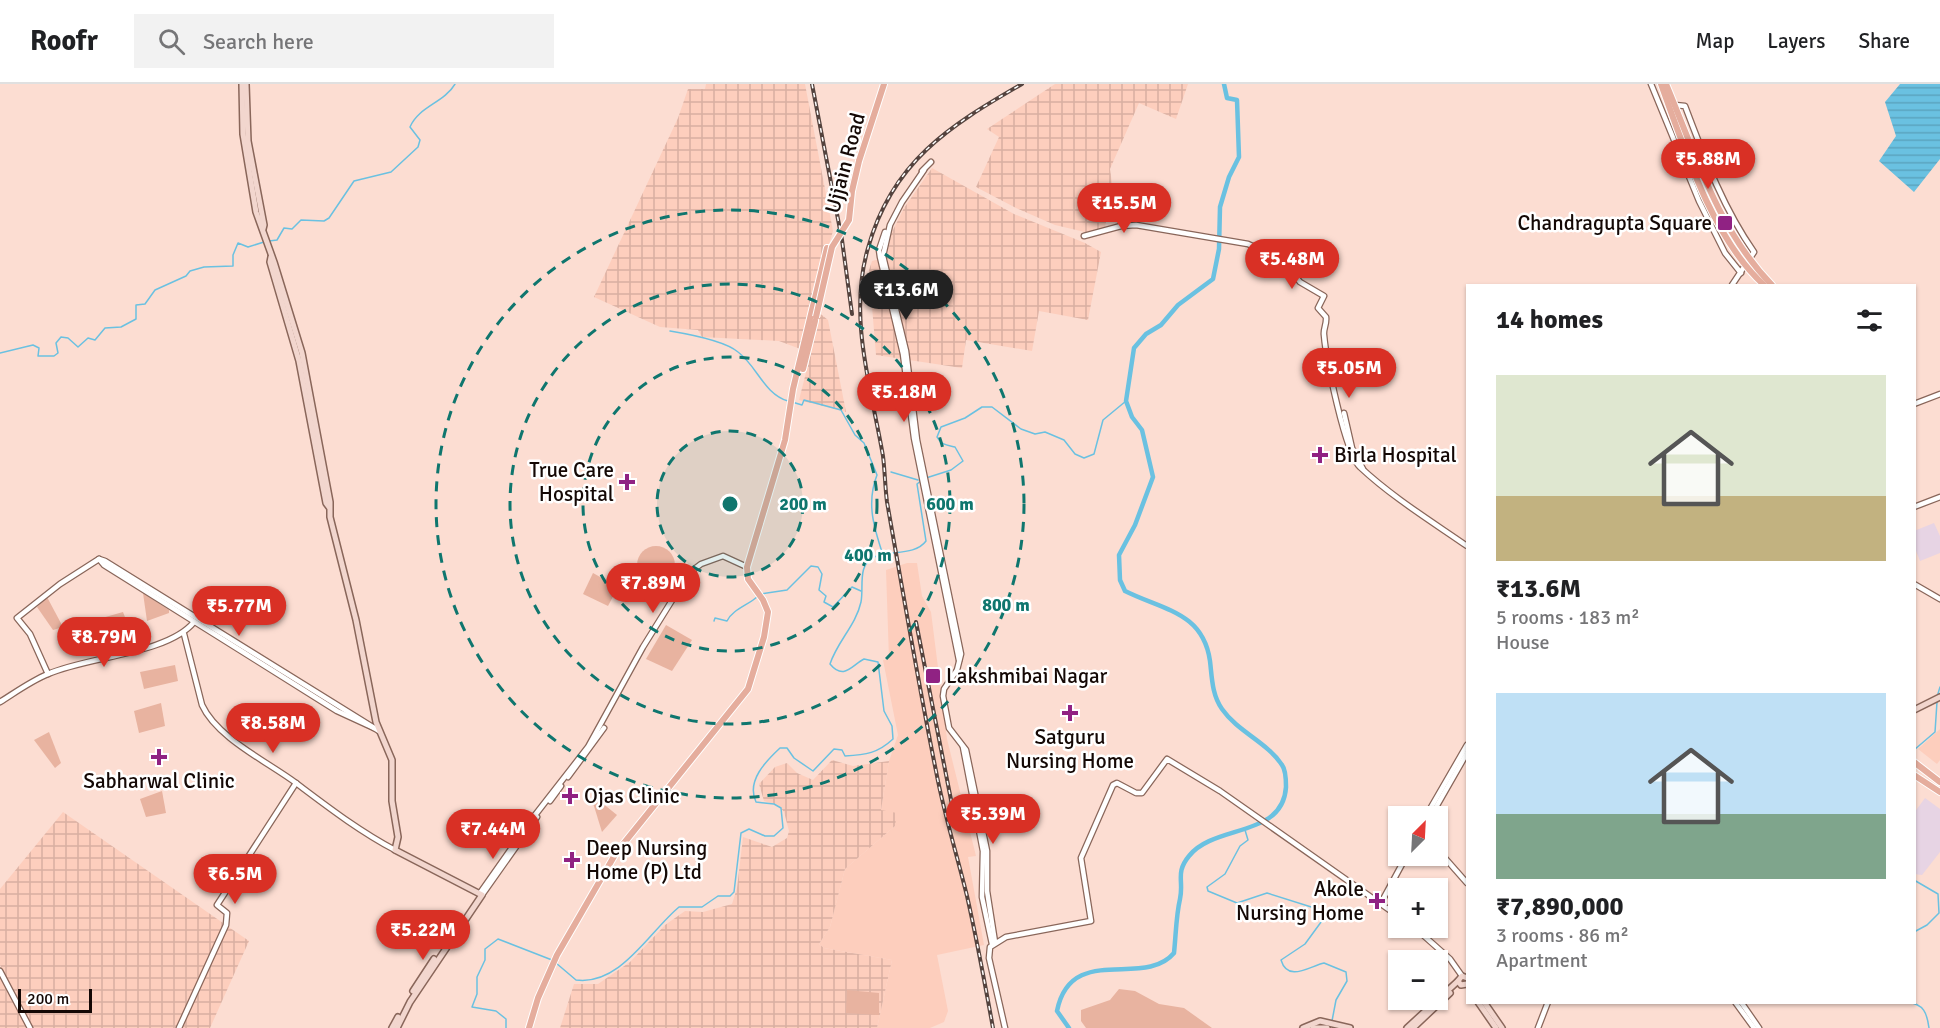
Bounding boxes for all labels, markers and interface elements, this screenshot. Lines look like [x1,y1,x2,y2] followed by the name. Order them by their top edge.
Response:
[134,14,554,68] search box
[30,24,98,58] text: Roofr
[155,25,188,58] icon: search
[203,28,314,55] text: Search here
[1696,28,1734,54] text: Map
[1767,28,1825,54] text: Layers
[1858,28,1910,54] text: Share
[819,110,871,216] street label: Ujjain Road
[1659,139,1757,190] pin: ₹5.88M
[1675,146,1741,171] text: ₹5.88M
[1075,183,1173,234] pin: ₹15.5M
[1091,190,1157,215] text: ₹15.5M
[1517,210,1712,236] place label: Chandragupta Square
[1716,214,1734,232] marker: Chandragupta Square
[1243,239,1341,290] pin: ₹5.48M
[1259,246,1325,271] text: ₹5.48M
[857,270,955,321] pin: ₹13.6M
[873,277,939,302] text: ₹13.6M
[1496,304,1603,336] text: 14 homes
[1853,304,1886,337] icon: filters
[1300,348,1398,399] pin: ₹5.05M
[1316,355,1382,380] text: ₹5.05M
[855,372,953,423] pin: ₹5.18M
[871,379,937,404] text: ₹5.18M
[1637,414,1745,522] icon: home
[1334,442,1457,468] place label: Birla Hospital
[1311,446,1329,464] marker: Birla Hospital
[529,457,614,507] place label: True Care Hospital
[618,473,636,491] marker: True Care Hospital
[779,493,827,515] text: 200 m
[926,493,974,515] text: 600 m
[720,494,740,514] centre of rings
[844,544,892,566] text: 400 m
[604,563,702,614] pin: ₹7.89M
[620,570,686,595] text: ₹7.89M
[1496,573,1581,605] text: ₹13.6M
[190,586,288,637] pin: ₹5.77M
[206,593,272,618] text: ₹5.77M
[982,594,1030,616] text: 800 m
[1496,605,1640,630] text: 5 rooms · 183 m²
[55,617,153,668] pin: ₹8.79M
[71,624,137,649] text: ₹8.79M
[1496,630,1550,655] text: House
[946,663,1108,689] place label: Lakshmibai Nagar
[924,667,942,685] marker: Lakshmibai Nagar
[224,703,322,754] pin: ₹8.58M
[1061,704,1079,722] marker: Satguru Nursing Home
[240,710,306,735] text: ₹8.58M
[1006,724,1134,774] place label: Satguru Nursing Home
[1637,732,1745,840] icon: home
[150,748,168,766] marker: Sabharwal Clinic
[83,768,235,794] place label: Sabharwal Clinic
[584,783,680,809] place label: Ojas Clinic
[561,787,579,805] marker: Ojas Clinic
[944,794,1042,845] pin: ₹5.39M
[960,801,1026,826] text: ₹5.39M
[1388,806,1448,866] north arrow
[1388,806,1448,1010] map controls
[444,809,542,860] pin: ₹7.44M
[460,816,526,841] text: ₹7.44M
[586,835,707,885] place label: Deep Nursing Home (P) Ltd
[563,851,581,869] marker: Deep Nursing Home (P) Ltd
[193,854,277,905] pin: ₹6.5M
[208,861,262,886] text: ₹6.5M
[1236,876,1364,926] place label: Akole Nursing Home
[1388,878,1448,938] button: +
[1496,891,1624,923] text: ₹7,890,000
[1368,892,1386,910] marker: Akole Nursing Home
[374,910,472,961] pin: ₹5.22M
[390,917,456,942] text: ₹5.22M
[1496,923,1629,948] text: 3 rooms · 86 m²
[1496,948,1588,973] text: Apartment
[1388,950,1448,1010] button: −
[18,986,92,1014] scale bar
[27,989,69,1009] text: 200 m

